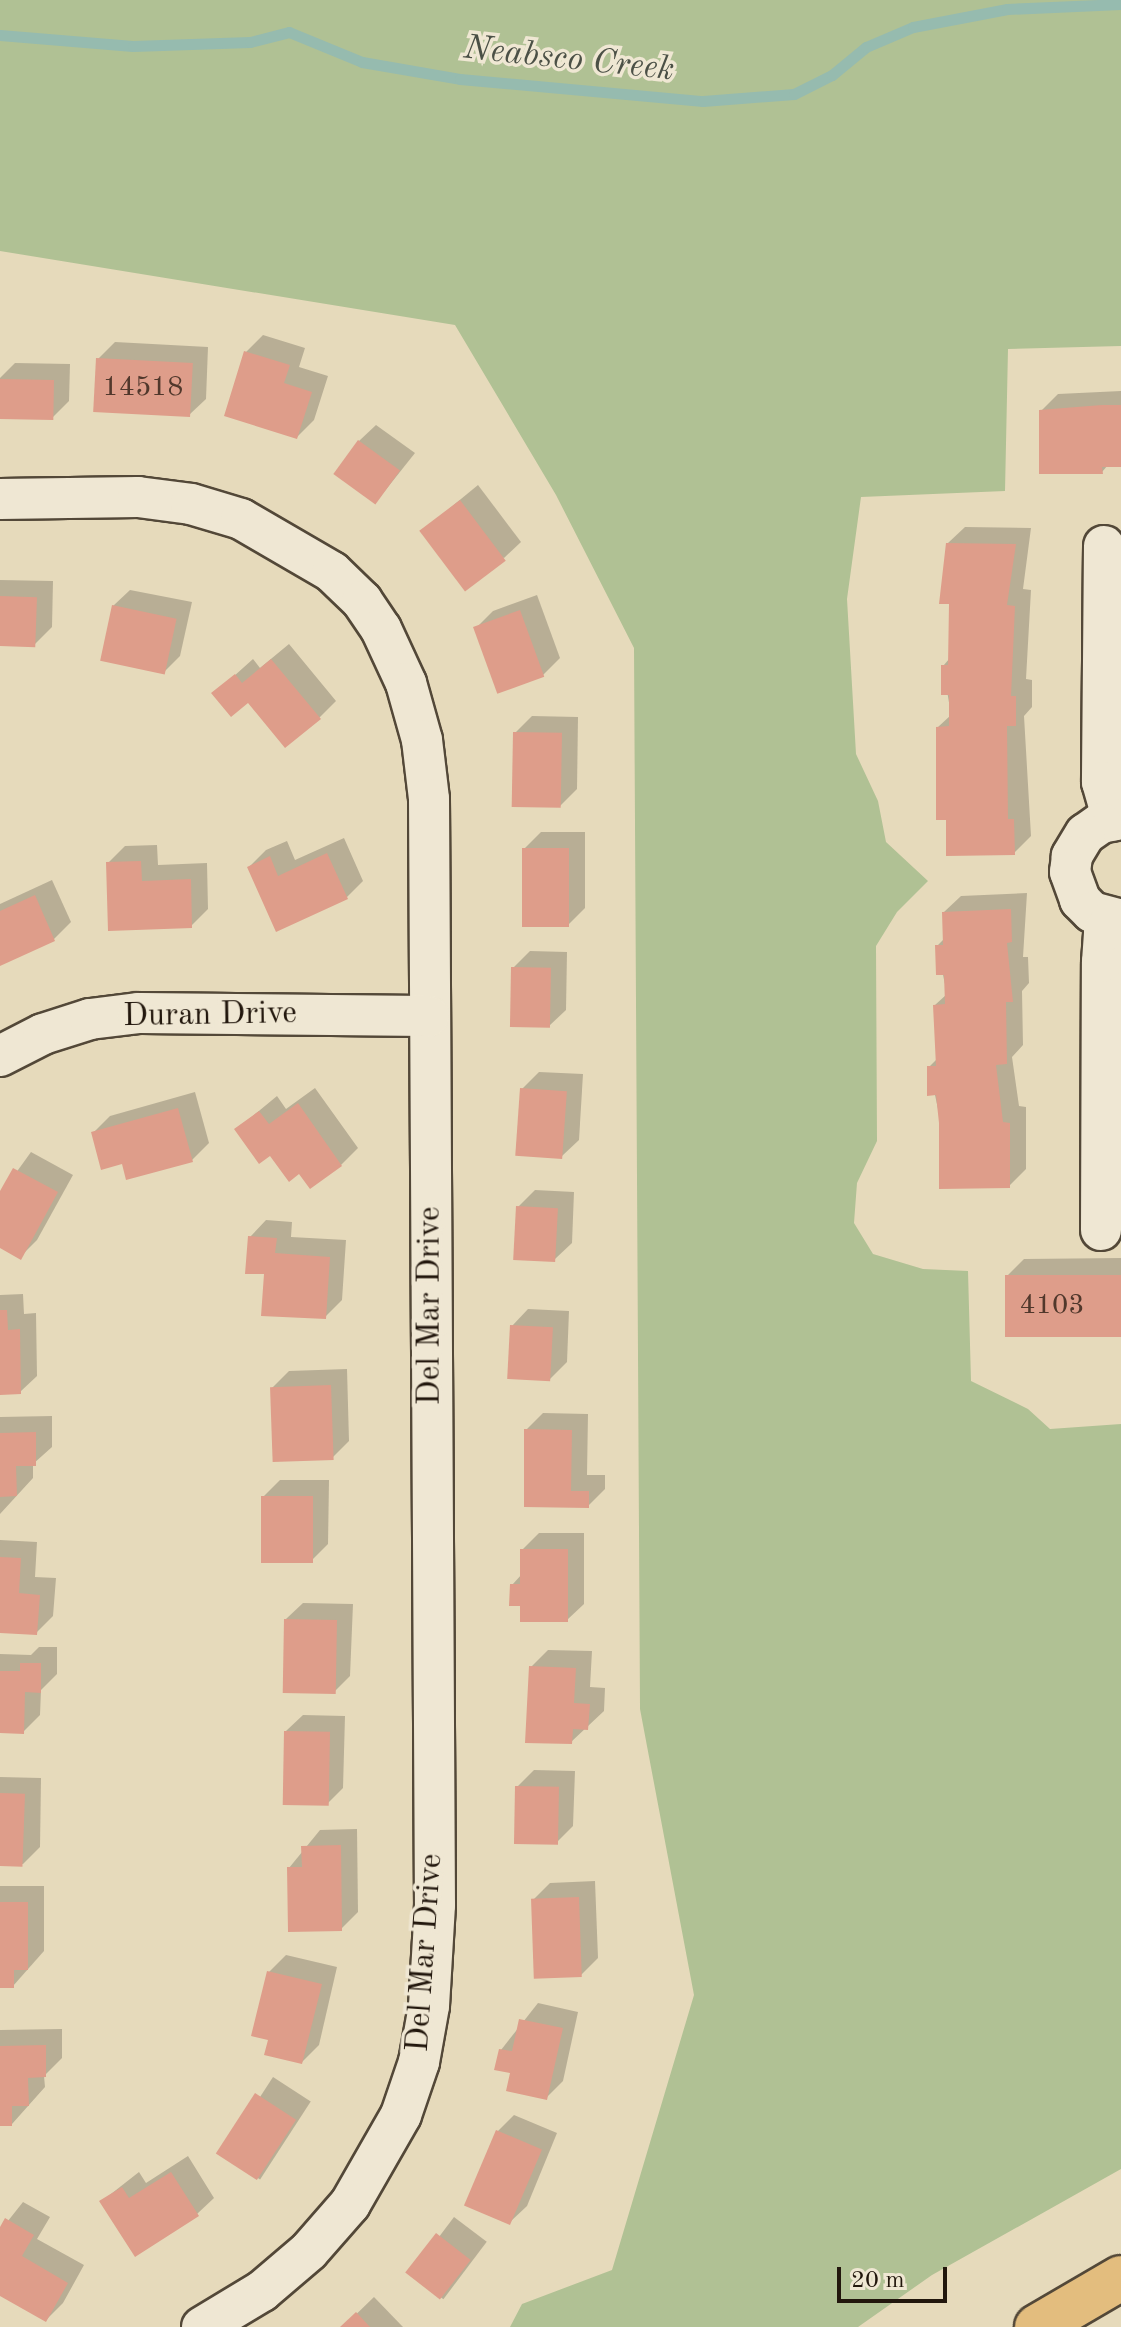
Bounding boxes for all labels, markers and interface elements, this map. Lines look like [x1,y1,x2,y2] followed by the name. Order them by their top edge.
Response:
[462,29,676,91] water label: Neabsco Creek
[102,371,184,405] house number: 14518
[123,995,297,1037] street label: Duran Drive
[412,1207,450,1405] street label: Del Mar Drive
[1020,1289,1084,1323] house number: 4103
[400,1852,452,2054] street label: Del Mar Drive
[841,2251,951,2301] scale bar
[851,2269,905,2293] text: 20 m

